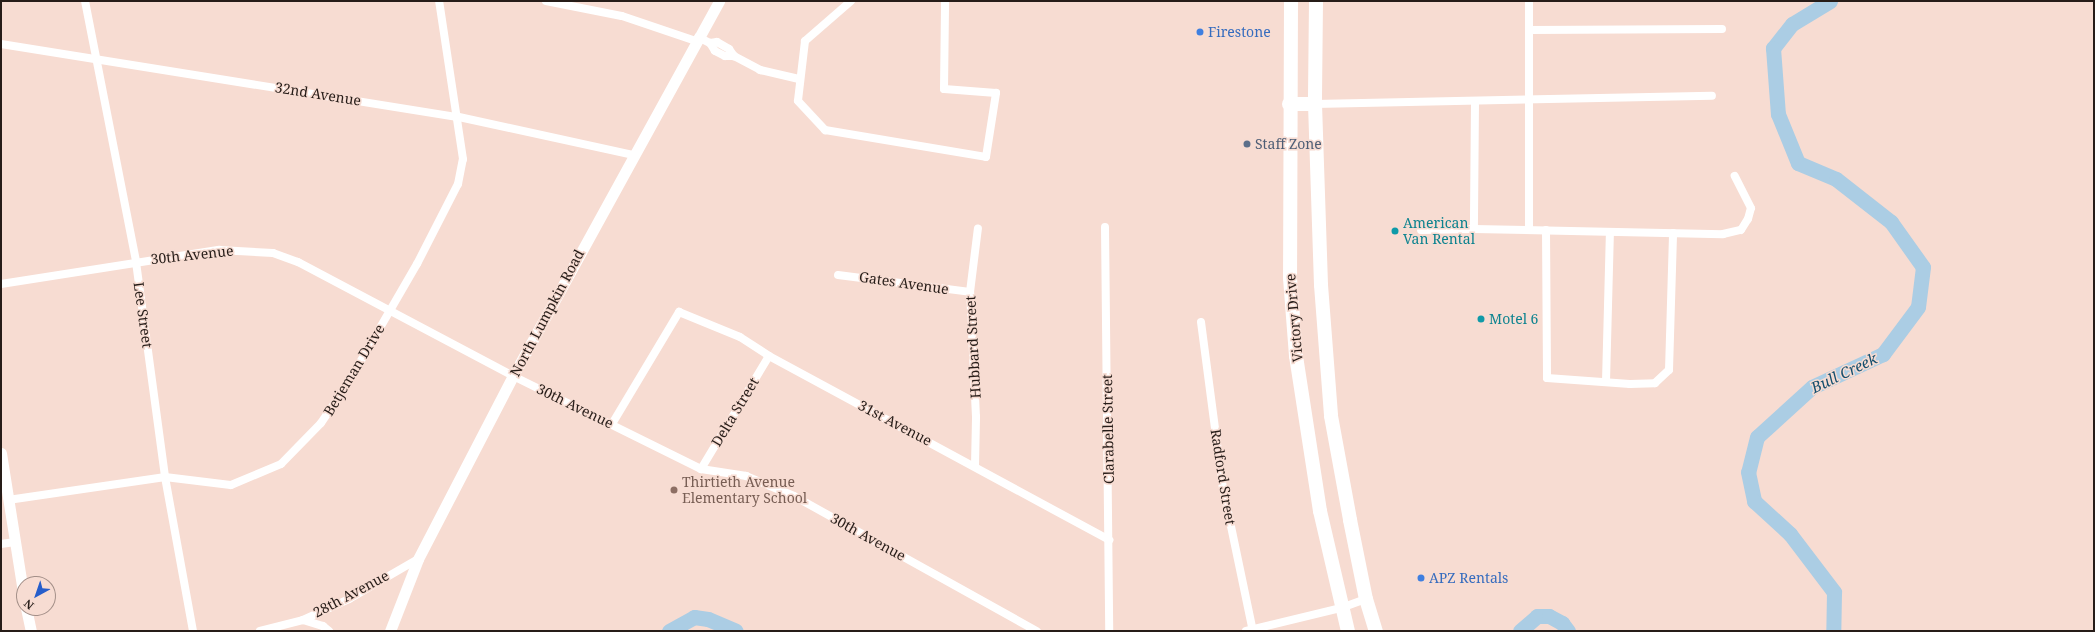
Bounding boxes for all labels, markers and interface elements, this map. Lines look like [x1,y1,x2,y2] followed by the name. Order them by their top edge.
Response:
[1208,24,1271,40] place label: Firestone
[1195,27,1205,37] marker: Firestone
[274,79,362,109] street label: 32nd Avenue
[1255,136,1322,152] place label: Staff Zone
[1242,139,1252,149] marker: Staff Zone
[1403,215,1475,248] place label: American Van Rental
[1390,226,1400,236] marker: American Van Rental
[150,242,234,268] street label: 30th Avenue
[506,247,588,379] street label: North Lumpkin Road
[858,268,950,298] street label: Gates Avenue
[1282,273,1306,363] street label: Victory Drive
[130,281,156,349] street label: Lee Street
[962,295,984,399] street label: Hubbard Street
[1489,311,1538,327] place label: Motel 6
[1476,314,1486,324] marker: Motel 6
[320,321,388,419] street label: Betjeman Drive
[1808,349,1880,397] water label: Bull Creek
[708,374,762,450] street label: Delta Street
[1099,374,1117,484] street label: Clarabelle Street
[534,380,616,432] street label: 30th Avenue
[855,397,935,449] street label: 31st Avenue
[1207,428,1239,526] street label: Radford Street
[682,474,807,506] place label: Thirtieth Avenue Elementary School
[669,485,679,495] marker: Thirtieth Avenue Elementary School
[828,509,908,565] street label: 30th Avenue
[310,567,392,621] street label: 28th Avenue
[1429,570,1508,586] place label: APZ Rentals
[1416,573,1426,583] marker: APZ Rentals
[16,576,56,616] north arrow
[20,596,37,613] text: N

